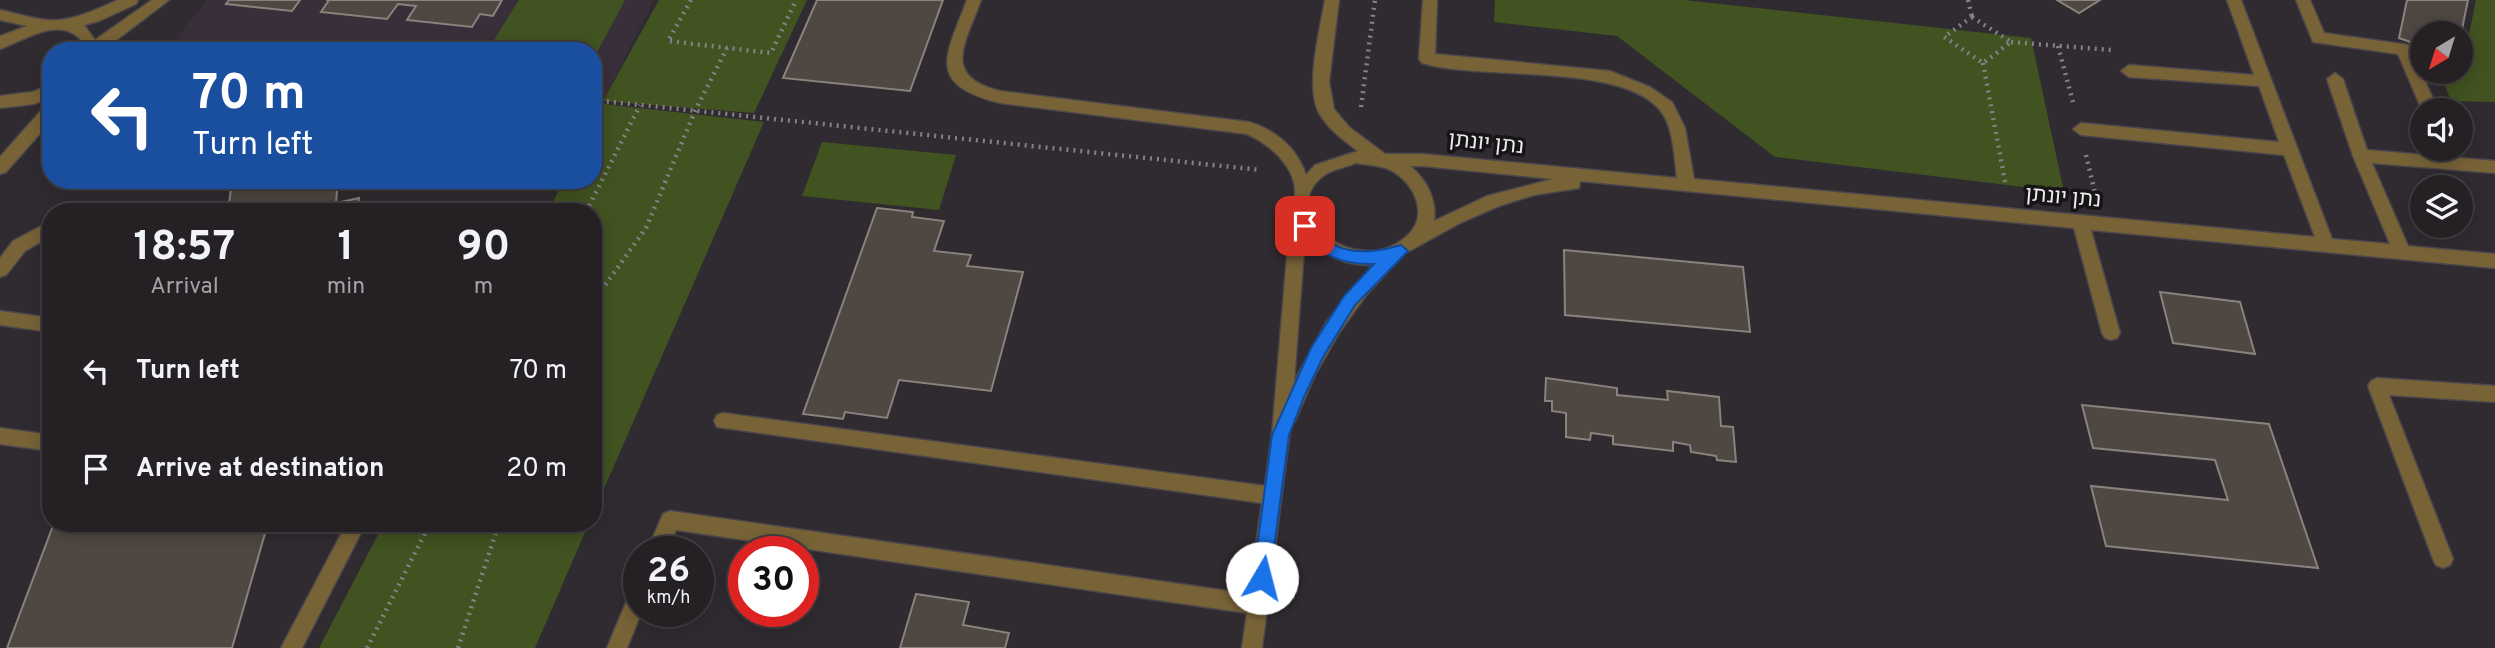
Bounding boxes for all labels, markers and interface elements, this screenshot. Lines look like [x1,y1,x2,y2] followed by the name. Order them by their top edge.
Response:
[2410,21,2473,84] north arrow
[2410,21,2473,238] map controls
[192,65,306,127] text: 70 m
[77,70,168,161] icon: left
[2410,98,2473,161] button: sound
[192,126,313,166] text: Turn left
[1447,127,1525,161] street label: נתן יונתן
[2410,175,2473,238] button: layers
[2024,181,2102,215] street label: נתן יונתן
[1275,196,1335,256] pin
[1286,207,1324,245] icon: arrive
[134,222,235,275] text: 18:57
[338,222,354,275] text: 1
[457,222,510,275] text: 90
[150,273,219,302] text: Arrival
[327,273,365,302] text: min
[474,273,493,302] text: m
[77,352,115,390] icon: left
[136,355,240,388] text: Turn left
[509,355,567,388] text: 70 m
[77,450,115,488] icon: arrive
[136,453,384,486] text: Arrive at destination
[506,453,567,486] text: 20 m
[728,536,819,627] speed limit sign: 30
[1225,541,1299,615] position arrow
[647,550,690,594] text: 26
[647,587,690,610] text: km/h

